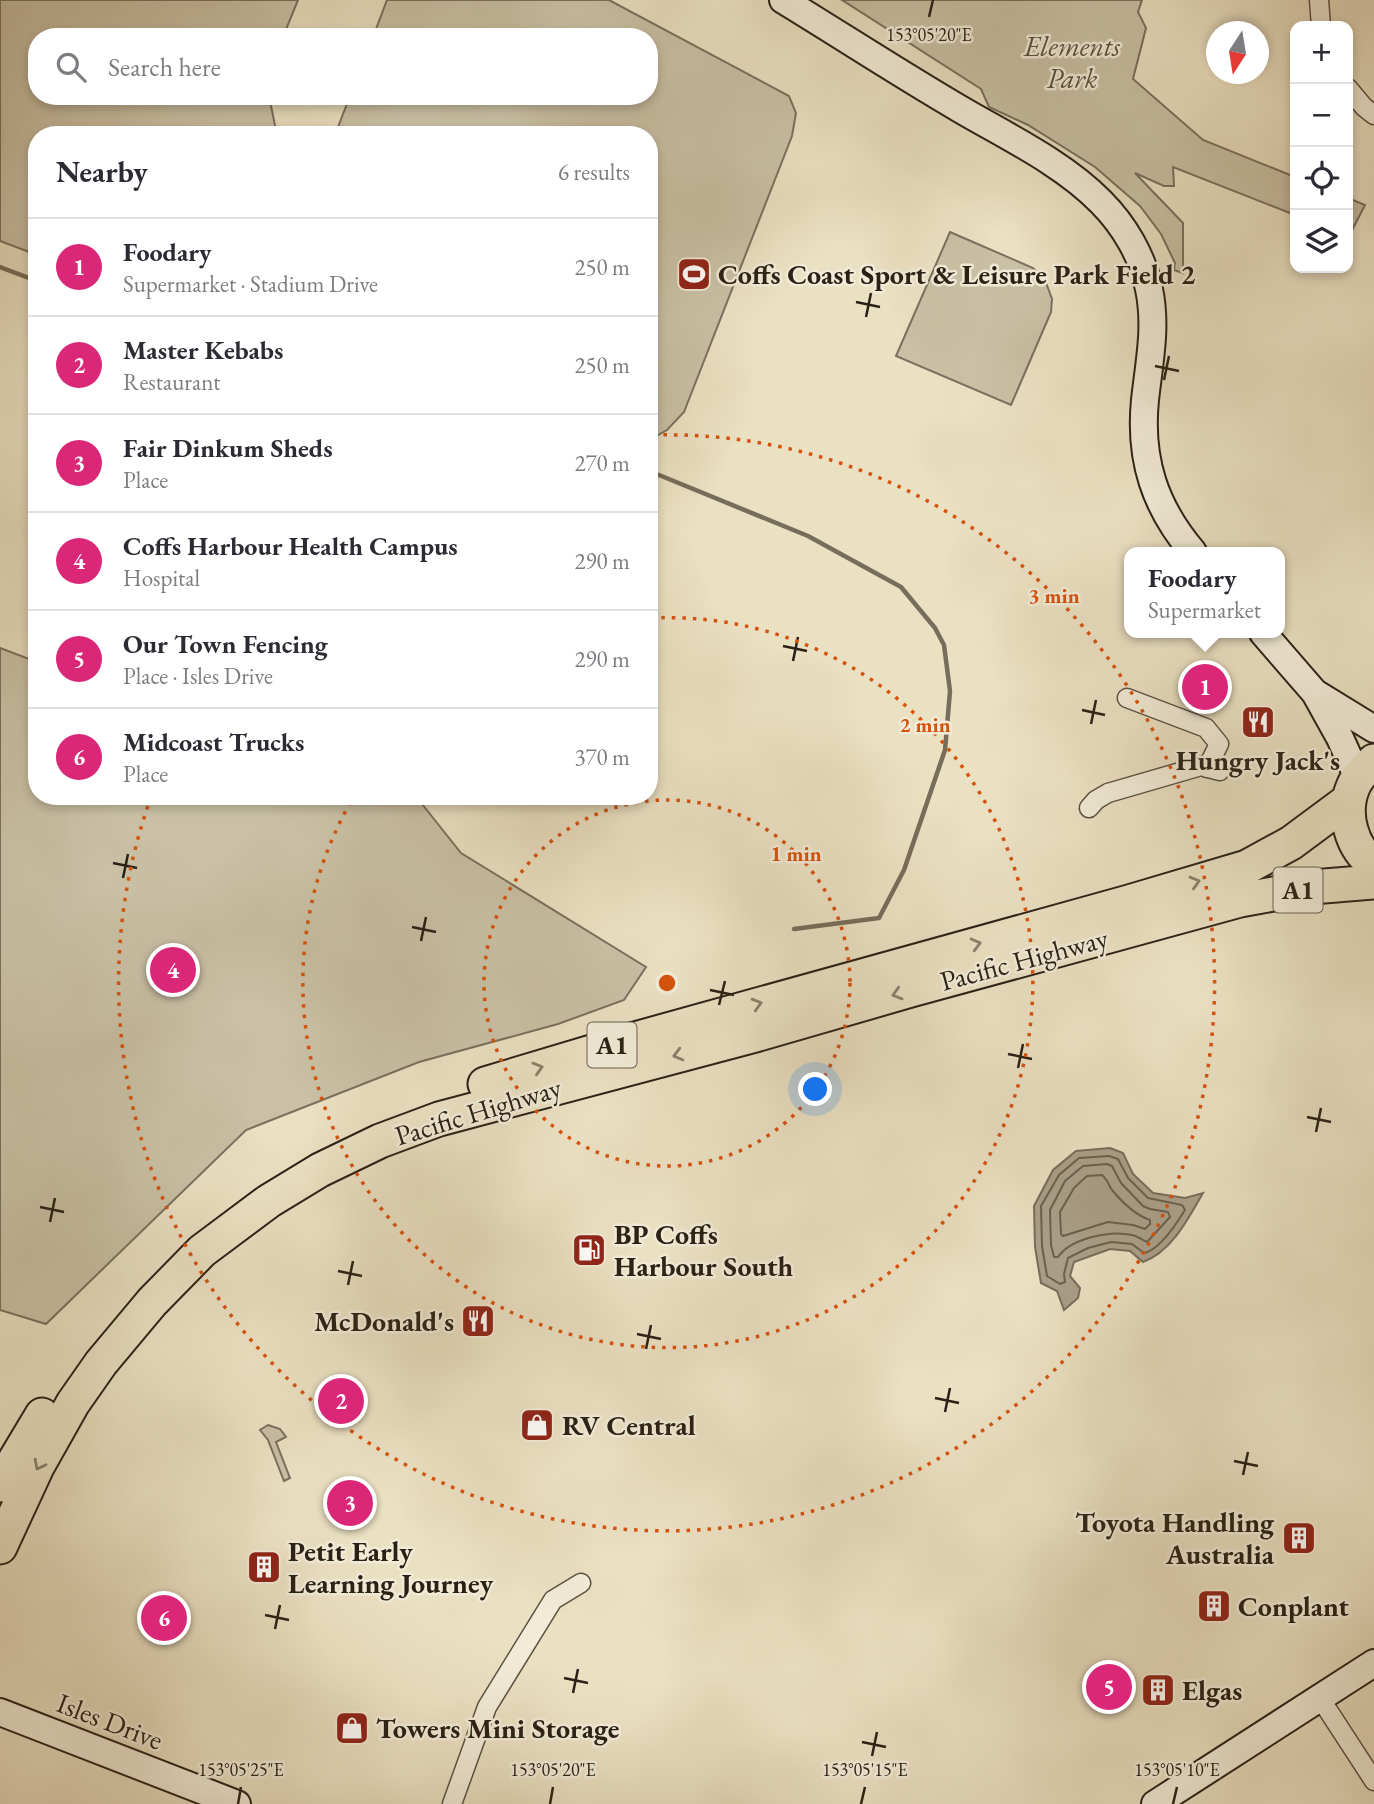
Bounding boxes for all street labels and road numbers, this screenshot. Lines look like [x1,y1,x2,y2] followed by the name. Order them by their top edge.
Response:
[1274,868,1322,912] road number: A1
[936,919,1113,999] street label: Pacific Highway
[588,1022,636,1068] road number: A1
[390,1068,566,1153] street label: Pacific Highway
[52,1684,168,1758] street label: Isles Drive

